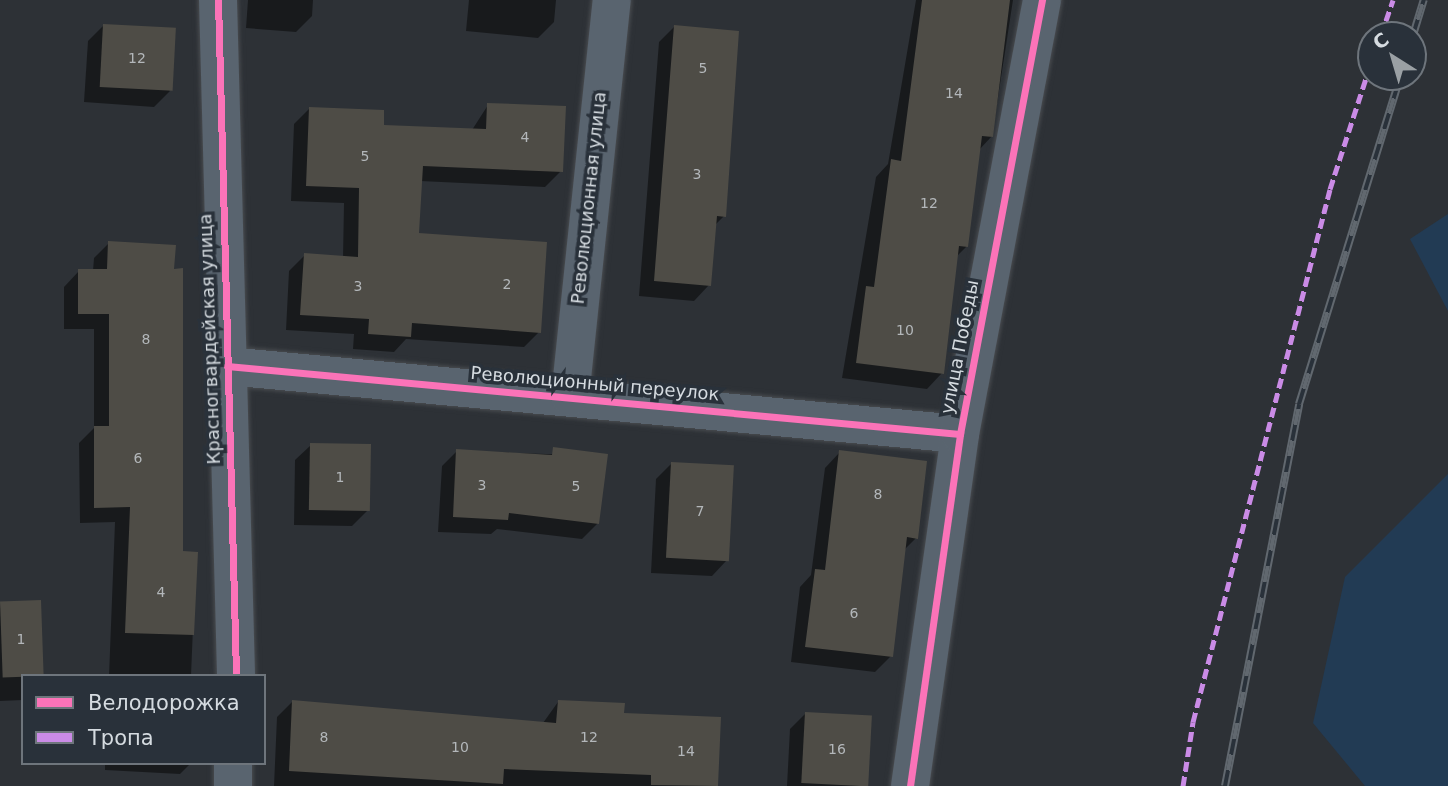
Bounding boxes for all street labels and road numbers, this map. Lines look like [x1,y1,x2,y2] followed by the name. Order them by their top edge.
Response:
[567,91,611,305] street label: Революционная улица
[195,213,225,465] street label: Красногвардейская улица
[936,278,984,416] street label: улица Победы
[470,362,720,406] street label: Революционный переулок

